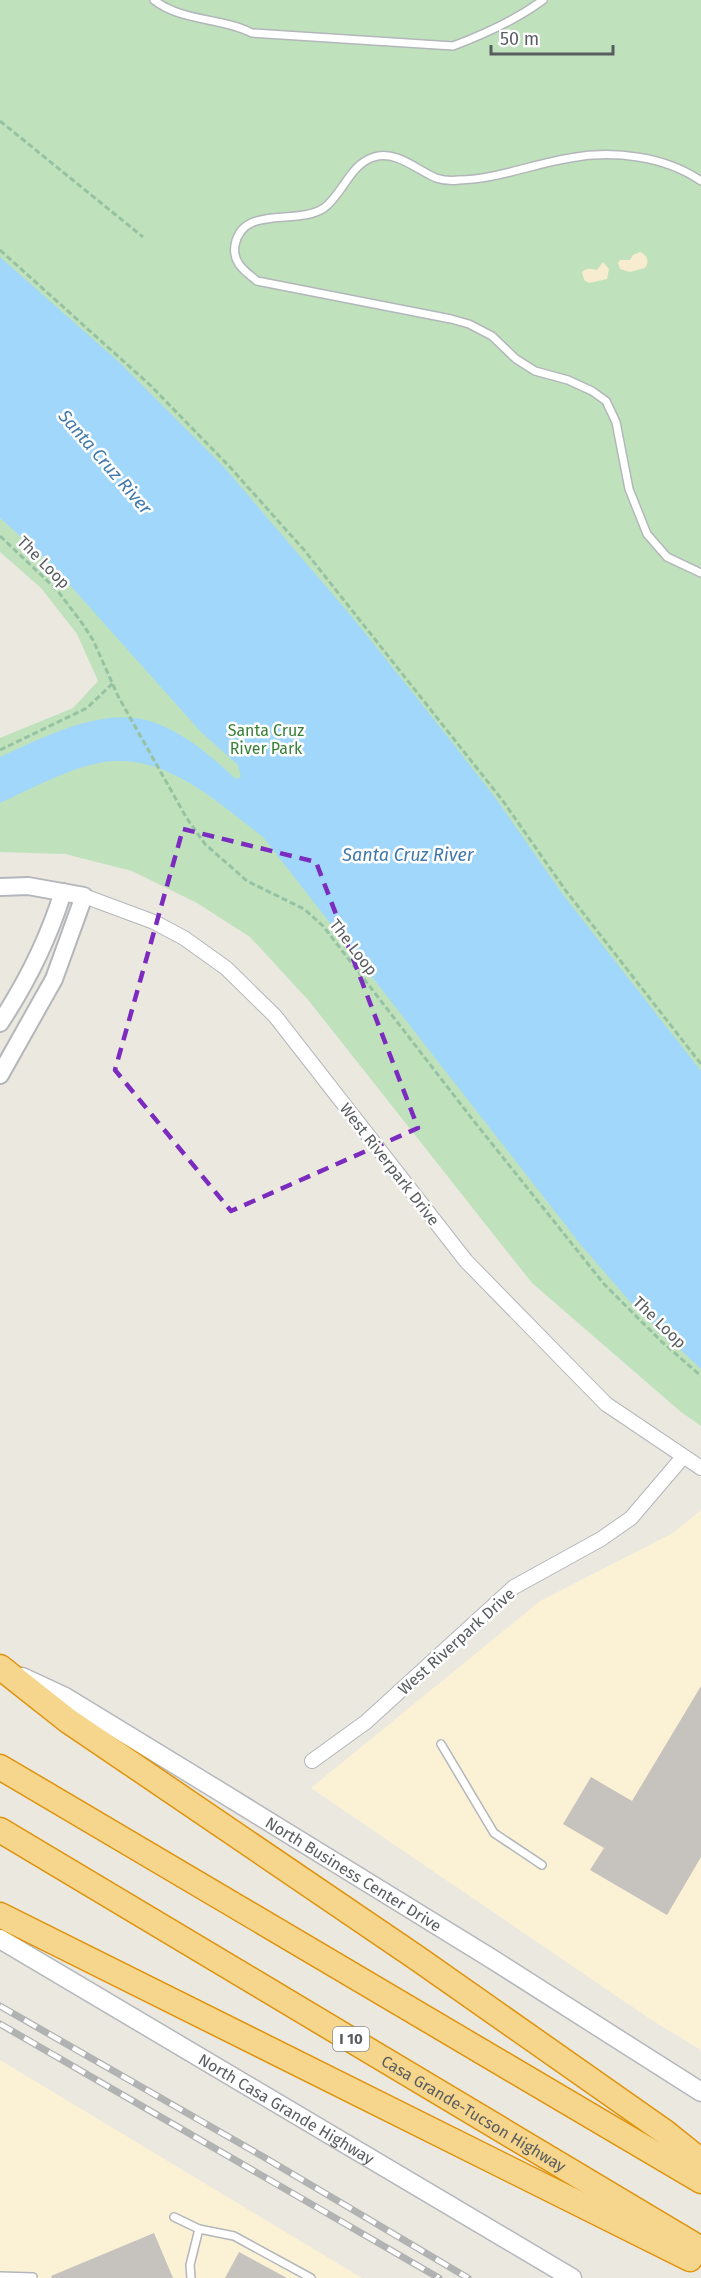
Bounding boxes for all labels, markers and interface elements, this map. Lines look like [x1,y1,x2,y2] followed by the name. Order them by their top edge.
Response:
[491,18,612,56] scale bar
[500,28,539,50] text: 50 m
[53,404,157,520] water label: Santa Cruz River
[13,532,74,593] street label: The Loop
[228,721,304,758] park label: Santa Cruz River Park
[341,844,475,866] water label: Santa Cruz River
[326,915,382,979] street label: The Loop
[336,1099,443,1229] street label: West Riverpark Drive
[629,1292,690,1352] street label: The Loop
[394,1584,519,1699] street label: West Riverpark Drive
[262,1813,445,1936] street label: North Business Center Drive
[333,2027,369,2051] road number: I 10
[195,2050,377,2169] street label: North Casa Grande Highway
[378,2051,569,2176] street label: Casa Grande-Tucson Highway

